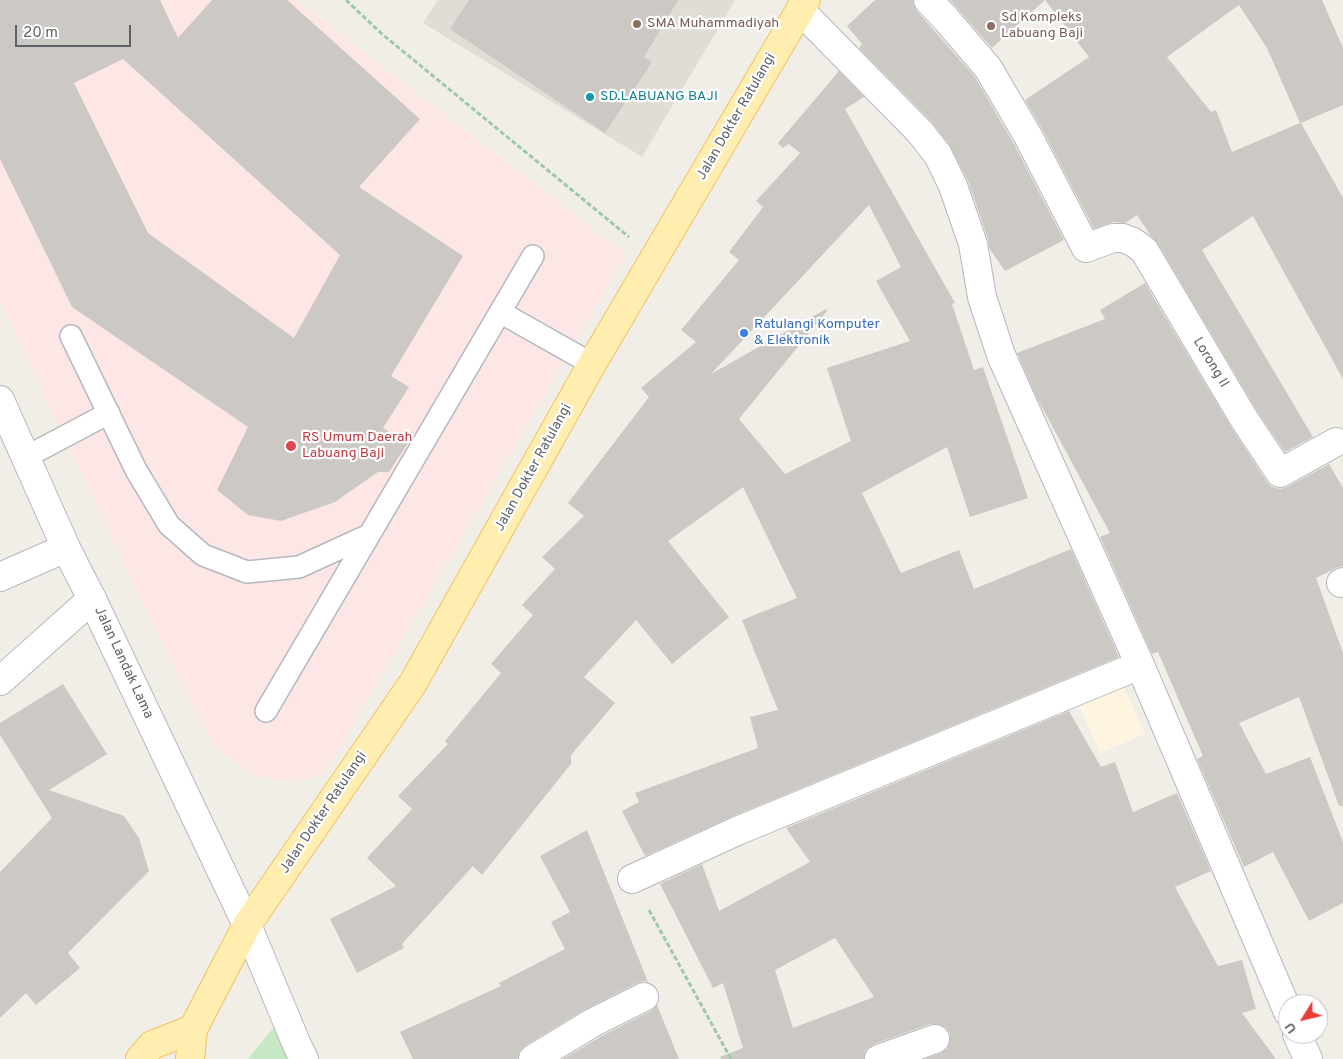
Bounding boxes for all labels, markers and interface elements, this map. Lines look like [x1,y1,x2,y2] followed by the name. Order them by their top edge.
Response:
[1001,10,1083,42] place label: Sd Kompleks Labuang Baji
[18,15,134,47] scale bar
[647,16,779,32] place label: SMA Muhammadiyah
[631,18,643,30] marker: SMA Muhammadiyah
[985,20,997,32] marker: Sd Kompleks Labuang Baji
[23,24,58,43] text: 20 m
[694,51,780,183] street label: Jalan Dokter Ratulangi
[600,89,718,105] place label: SD.LABUANG BAJI
[584,91,596,103] marker: SD.LABUANG BAJI
[754,317,880,350] place label: Ratulangi Komputer & Elektronik
[738,327,750,339] marker: Ratulangi Komputer & Elektronik
[1188,335,1232,391] street label: Lorong II
[492,401,576,535] street label: Jalan Dokter Ratulangi
[302,430,412,462] place label: RS Umum Daerah Labuang Baji
[284,439,298,453] marker: RS Umum Daerah Labuang Baji
[90,604,156,722] street label: Jalan Landak Lama
[277,749,371,877] street label: Jalan Dokter Ratulangi
[1278,994,1328,1044] north arrow
[1281,1018,1301,1037] text: U

